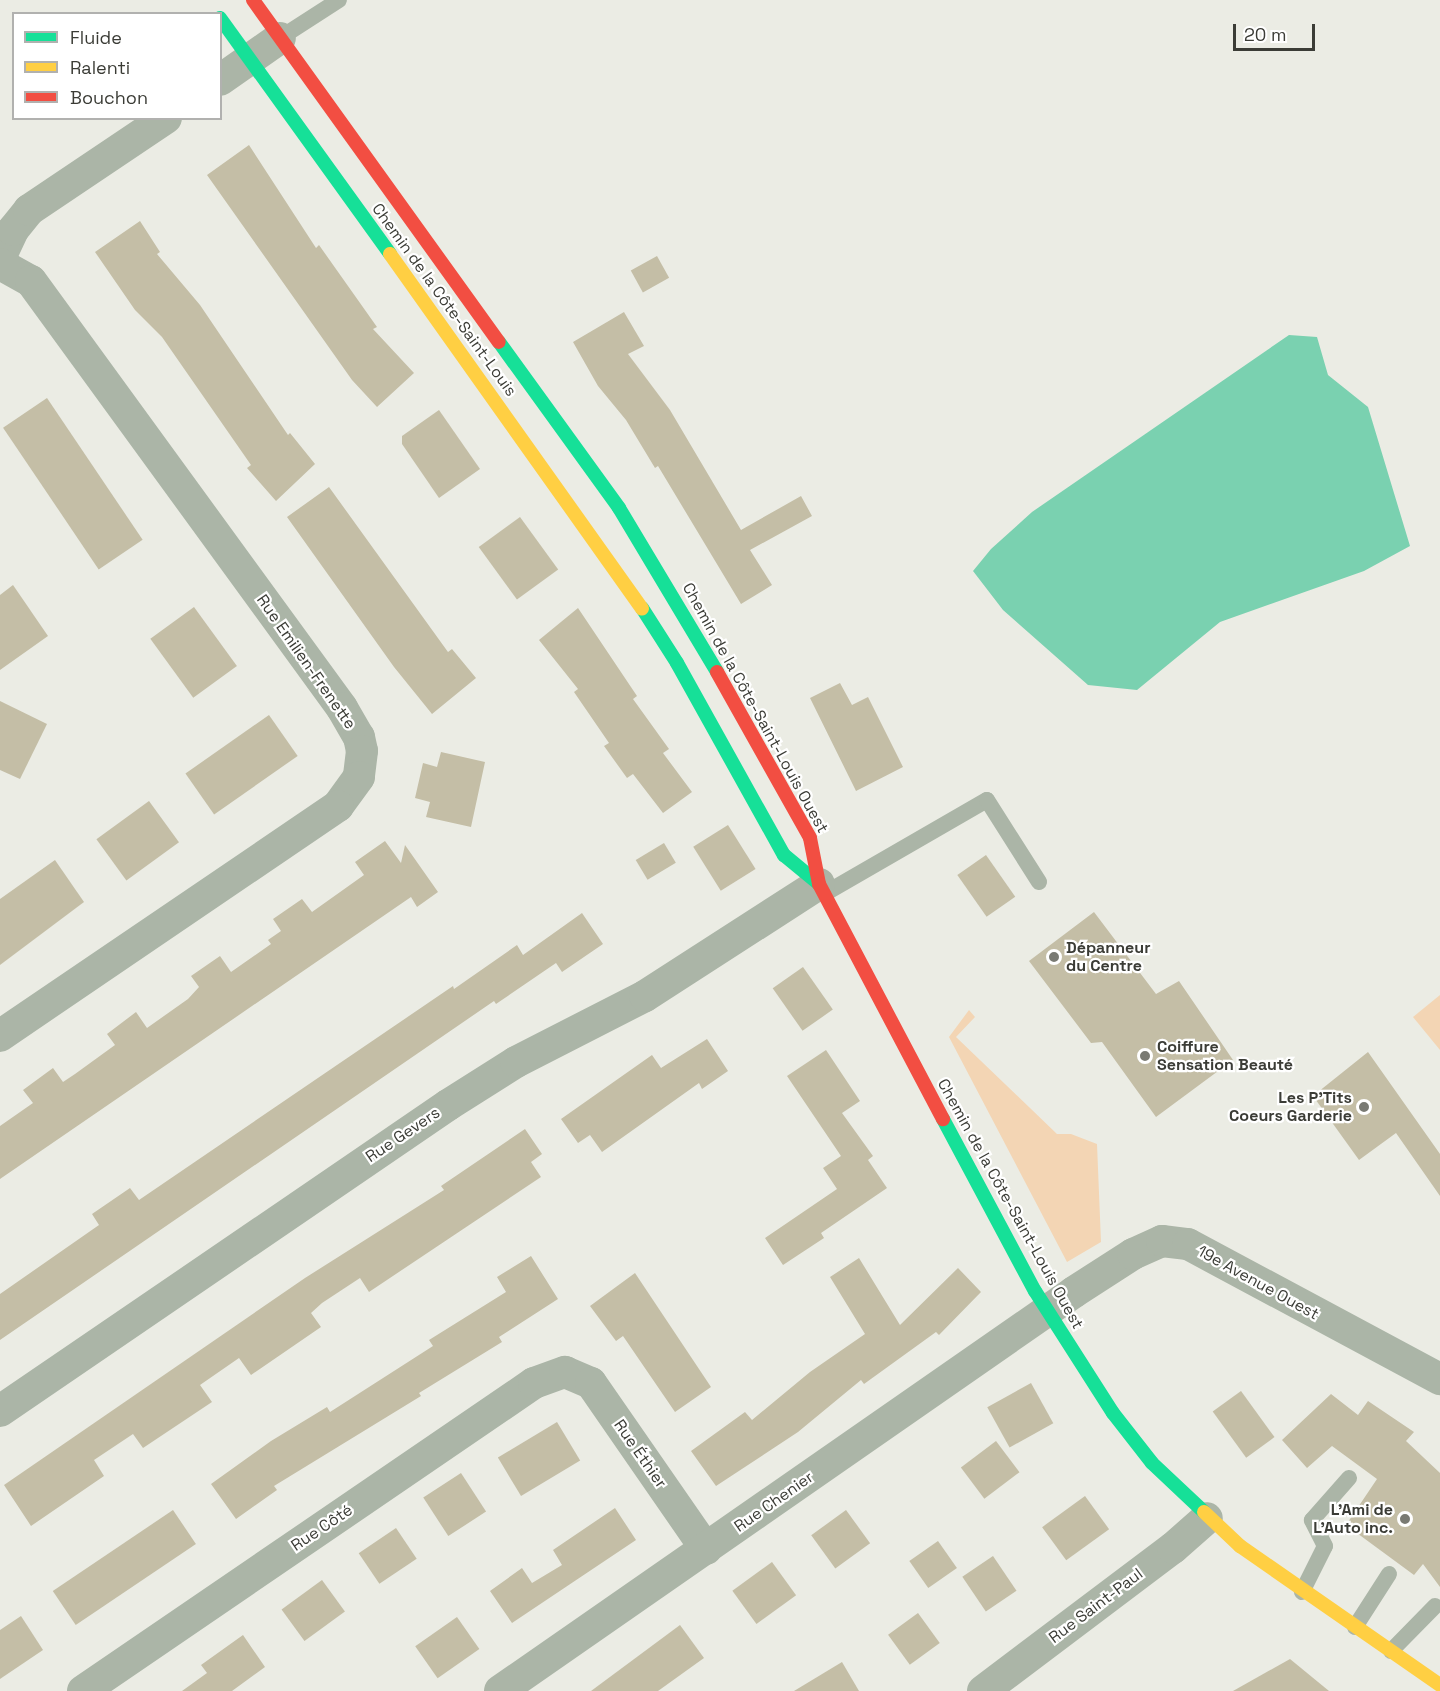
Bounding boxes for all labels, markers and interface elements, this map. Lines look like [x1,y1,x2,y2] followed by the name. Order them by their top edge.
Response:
[12,12,222,120] legend
[1236,12,1318,50] scale bar
[1244,23,1287,46] text: 20 m
[70,26,122,49] text: Fluide
[70,56,130,79] text: Ralenti
[70,86,148,109] text: Bouchon
[368,200,520,400] street label: Chemin de la Côte-Saint-Louis
[678,579,832,837] street label: Chemin de la Côte-Saint-Louis Ouest
[252,591,360,733] street label: Rue Emilien-Frenette
[1066,938,1150,976] place label: Dépanneur du Centre
[1047,950,1061,964] marker: Dépanneur du Centre
[1157,1037,1293,1075] place label: Coiffure Sensation Beauté
[1138,1049,1152,1063] marker: Coiffure Sensation Beauté
[933,1075,1087,1333] street label: Chemin de la Côte-Saint-Louis Ouest
[1229,1088,1352,1126] place label: Les P'Tits Coeurs Garderie
[1357,1100,1371,1114] marker: Les P'Tits Coeurs Garderie
[362,1103,444,1167] street label: Rue Gevers
[1194,1242,1322,1324] street label: 19e Avenue Ouest
[609,1416,671,1492] street label: Rue Éthier
[731,1468,817,1536] street label: Rue Chenier
[1313,1500,1393,1538] place label: L'Ami de L'Auto inc.
[288,1501,356,1555] street label: Rue Côté
[1398,1512,1412,1526] marker: L'Ami de L'Auto inc.
[1045,1564,1147,1648] street label: Rue Saint-Paul

